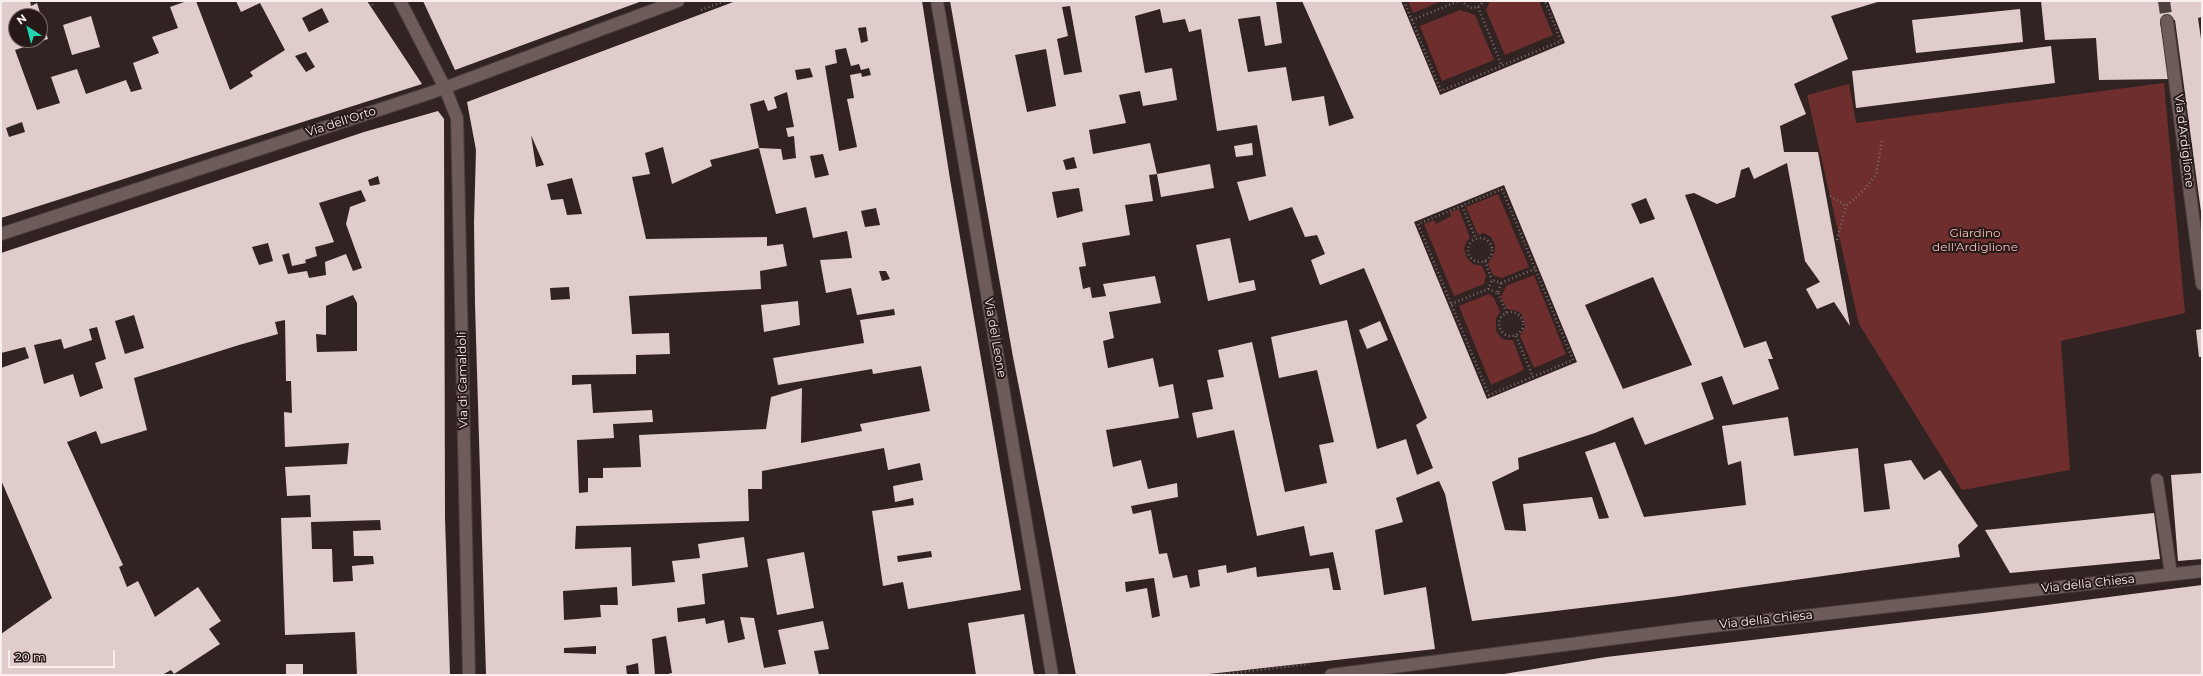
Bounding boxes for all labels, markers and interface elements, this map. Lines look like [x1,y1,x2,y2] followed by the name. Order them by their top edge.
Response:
[8,8,48,48] north arrow
[14,11,29,27] text: N
[2171,94,2197,188] street label: Via d'Ardiglione
[304,104,378,140] street label: Via dell'Orto
[1932,226,2018,254] park label: Giardino dell'Ardiglione
[981,297,1009,379] street label: Via del Leone
[455,331,471,429] street label: Via di Camaldoli
[2041,572,2135,596] street label: Via della Chiesa
[1719,608,1813,632] street label: Via della Chiesa
[10,642,117,668] scale bar
[15,649,46,664] text: 20 m

